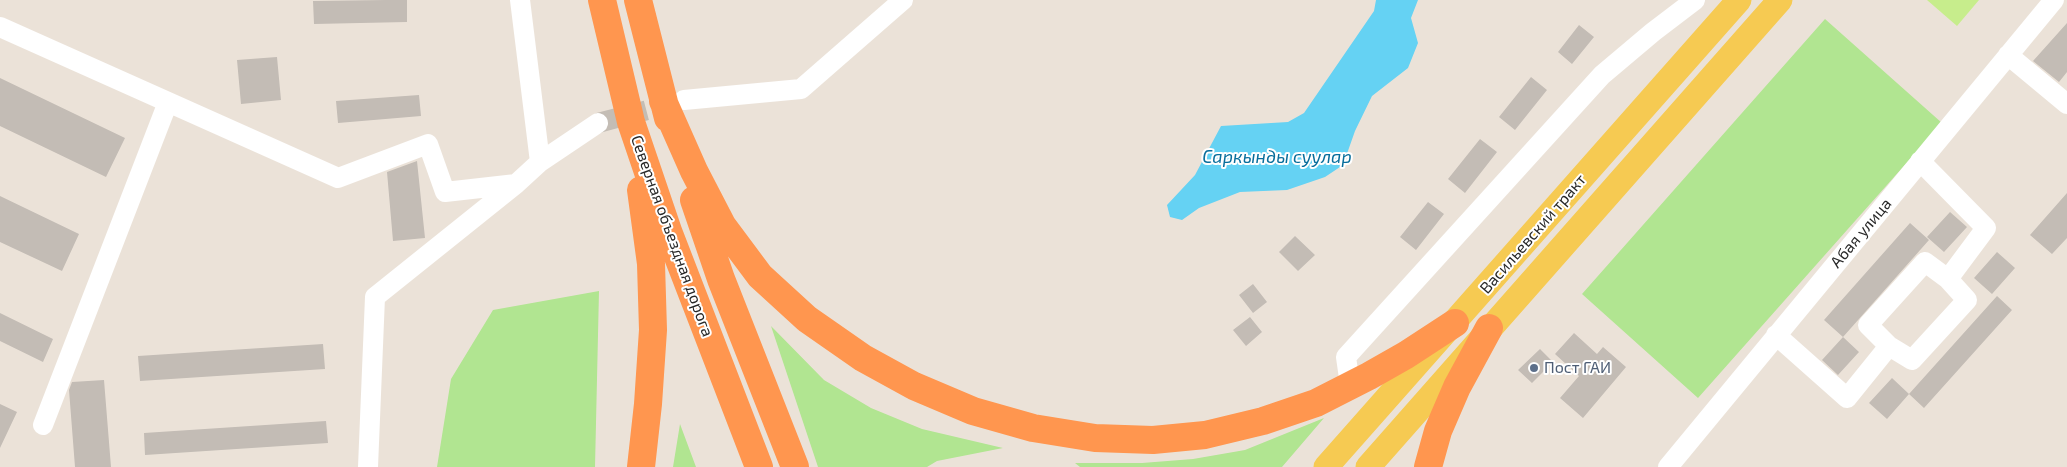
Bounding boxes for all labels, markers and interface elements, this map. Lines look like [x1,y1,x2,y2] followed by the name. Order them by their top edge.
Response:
[627,133,717,339] street label: Северная объездная дорога
[1202,146,1352,168] water label: Саркынды суулар
[1476,170,1590,298] street label: Васильевский тракт
[1826,194,1896,272] street label: Абая улица
[1544,358,1611,378] place label: Пост ГАИ
[1528,362,1540,374] marker: Пост ГАИ

